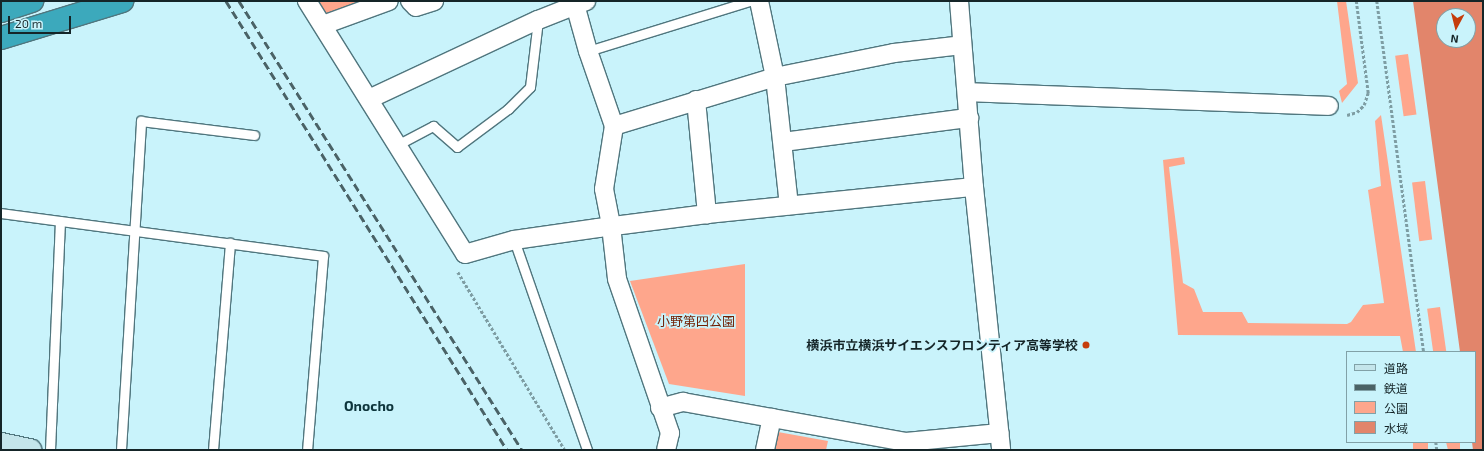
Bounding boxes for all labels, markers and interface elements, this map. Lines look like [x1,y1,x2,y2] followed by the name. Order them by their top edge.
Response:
[10,8,73,34] scale bar
[1436,8,1476,48] north arrow
[15,16,42,30] text: 20 m
[1450,32,1459,46] text: N
[657,313,735,329] park label: 小野第四公園
[805,337,1078,353] place label: 横浜市立横浜サイエンスフロンティア高等学校
[1081,340,1091,350] marker: 横浜市立横浜サイエンスフロンティア高等学校
[1346,351,1476,443] legend
[1384,361,1408,375] text: 道路
[1384,381,1408,395] text: 鉄道
[344,398,394,414] district label: Onocho
[1384,401,1408,415] text: 公園
[1384,421,1408,435] text: 水域

